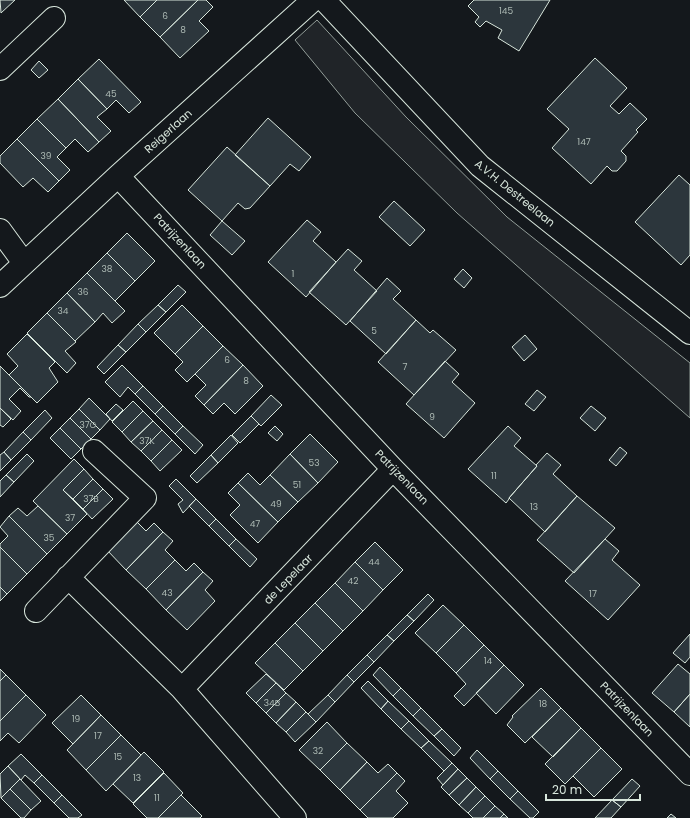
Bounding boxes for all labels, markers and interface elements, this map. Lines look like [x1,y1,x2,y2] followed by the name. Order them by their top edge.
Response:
[499,5,513,17] house number: 145
[162,10,168,22] house number: 6
[180,24,186,36] house number: 8
[105,88,117,100] house number: 45
[141,105,195,157] street label: Reigerlaan
[577,136,591,148] house number: 147
[41,150,52,162] house number: 39
[471,156,559,230] street label: A.V.H. Destreelaan
[150,210,210,272] street label: Patrijzenlaan
[102,263,113,275] house number: 38
[292,268,295,280] house number: 1
[77,286,89,298] house number: 36
[58,305,69,317] house number: 34
[371,325,377,337] house number: 5
[224,354,230,366] house number: 6
[403,361,408,373] house number: 7
[243,375,249,387] house number: 8
[429,411,435,423] house number: 9
[79,419,97,431] house number: 37G
[139,435,155,447] house number: 37K
[372,446,432,508] street label: Patrijzenlaan
[309,457,319,469] house number: 53
[491,470,497,482] house number: 11
[293,479,301,491] house number: 51
[83,493,99,505] house number: 37B
[270,498,282,510] house number: 49
[530,501,538,513] house number: 13
[65,512,75,524] house number: 37
[250,518,260,530] house number: 47
[44,532,55,544] house number: 35
[260,550,316,608] street label: de Lepelaar
[368,556,380,568] house number: 44
[348,575,358,587] house number: 42
[162,587,172,599] house number: 43
[589,588,597,600] house number: 17
[484,655,493,667] house number: 14
[597,678,657,740] street label: Patrijzenlaan
[264,697,281,709] house number: 34B
[539,698,548,710] house number: 18
[72,713,81,725] house number: 19
[94,730,102,742] house number: 17
[313,745,323,757] house number: 32
[114,751,123,763] house number: 15
[133,772,141,784] house number: 13
[546,776,640,802] scale bar
[552,781,582,798] text: 20 m
[154,792,160,804] house number: 11

